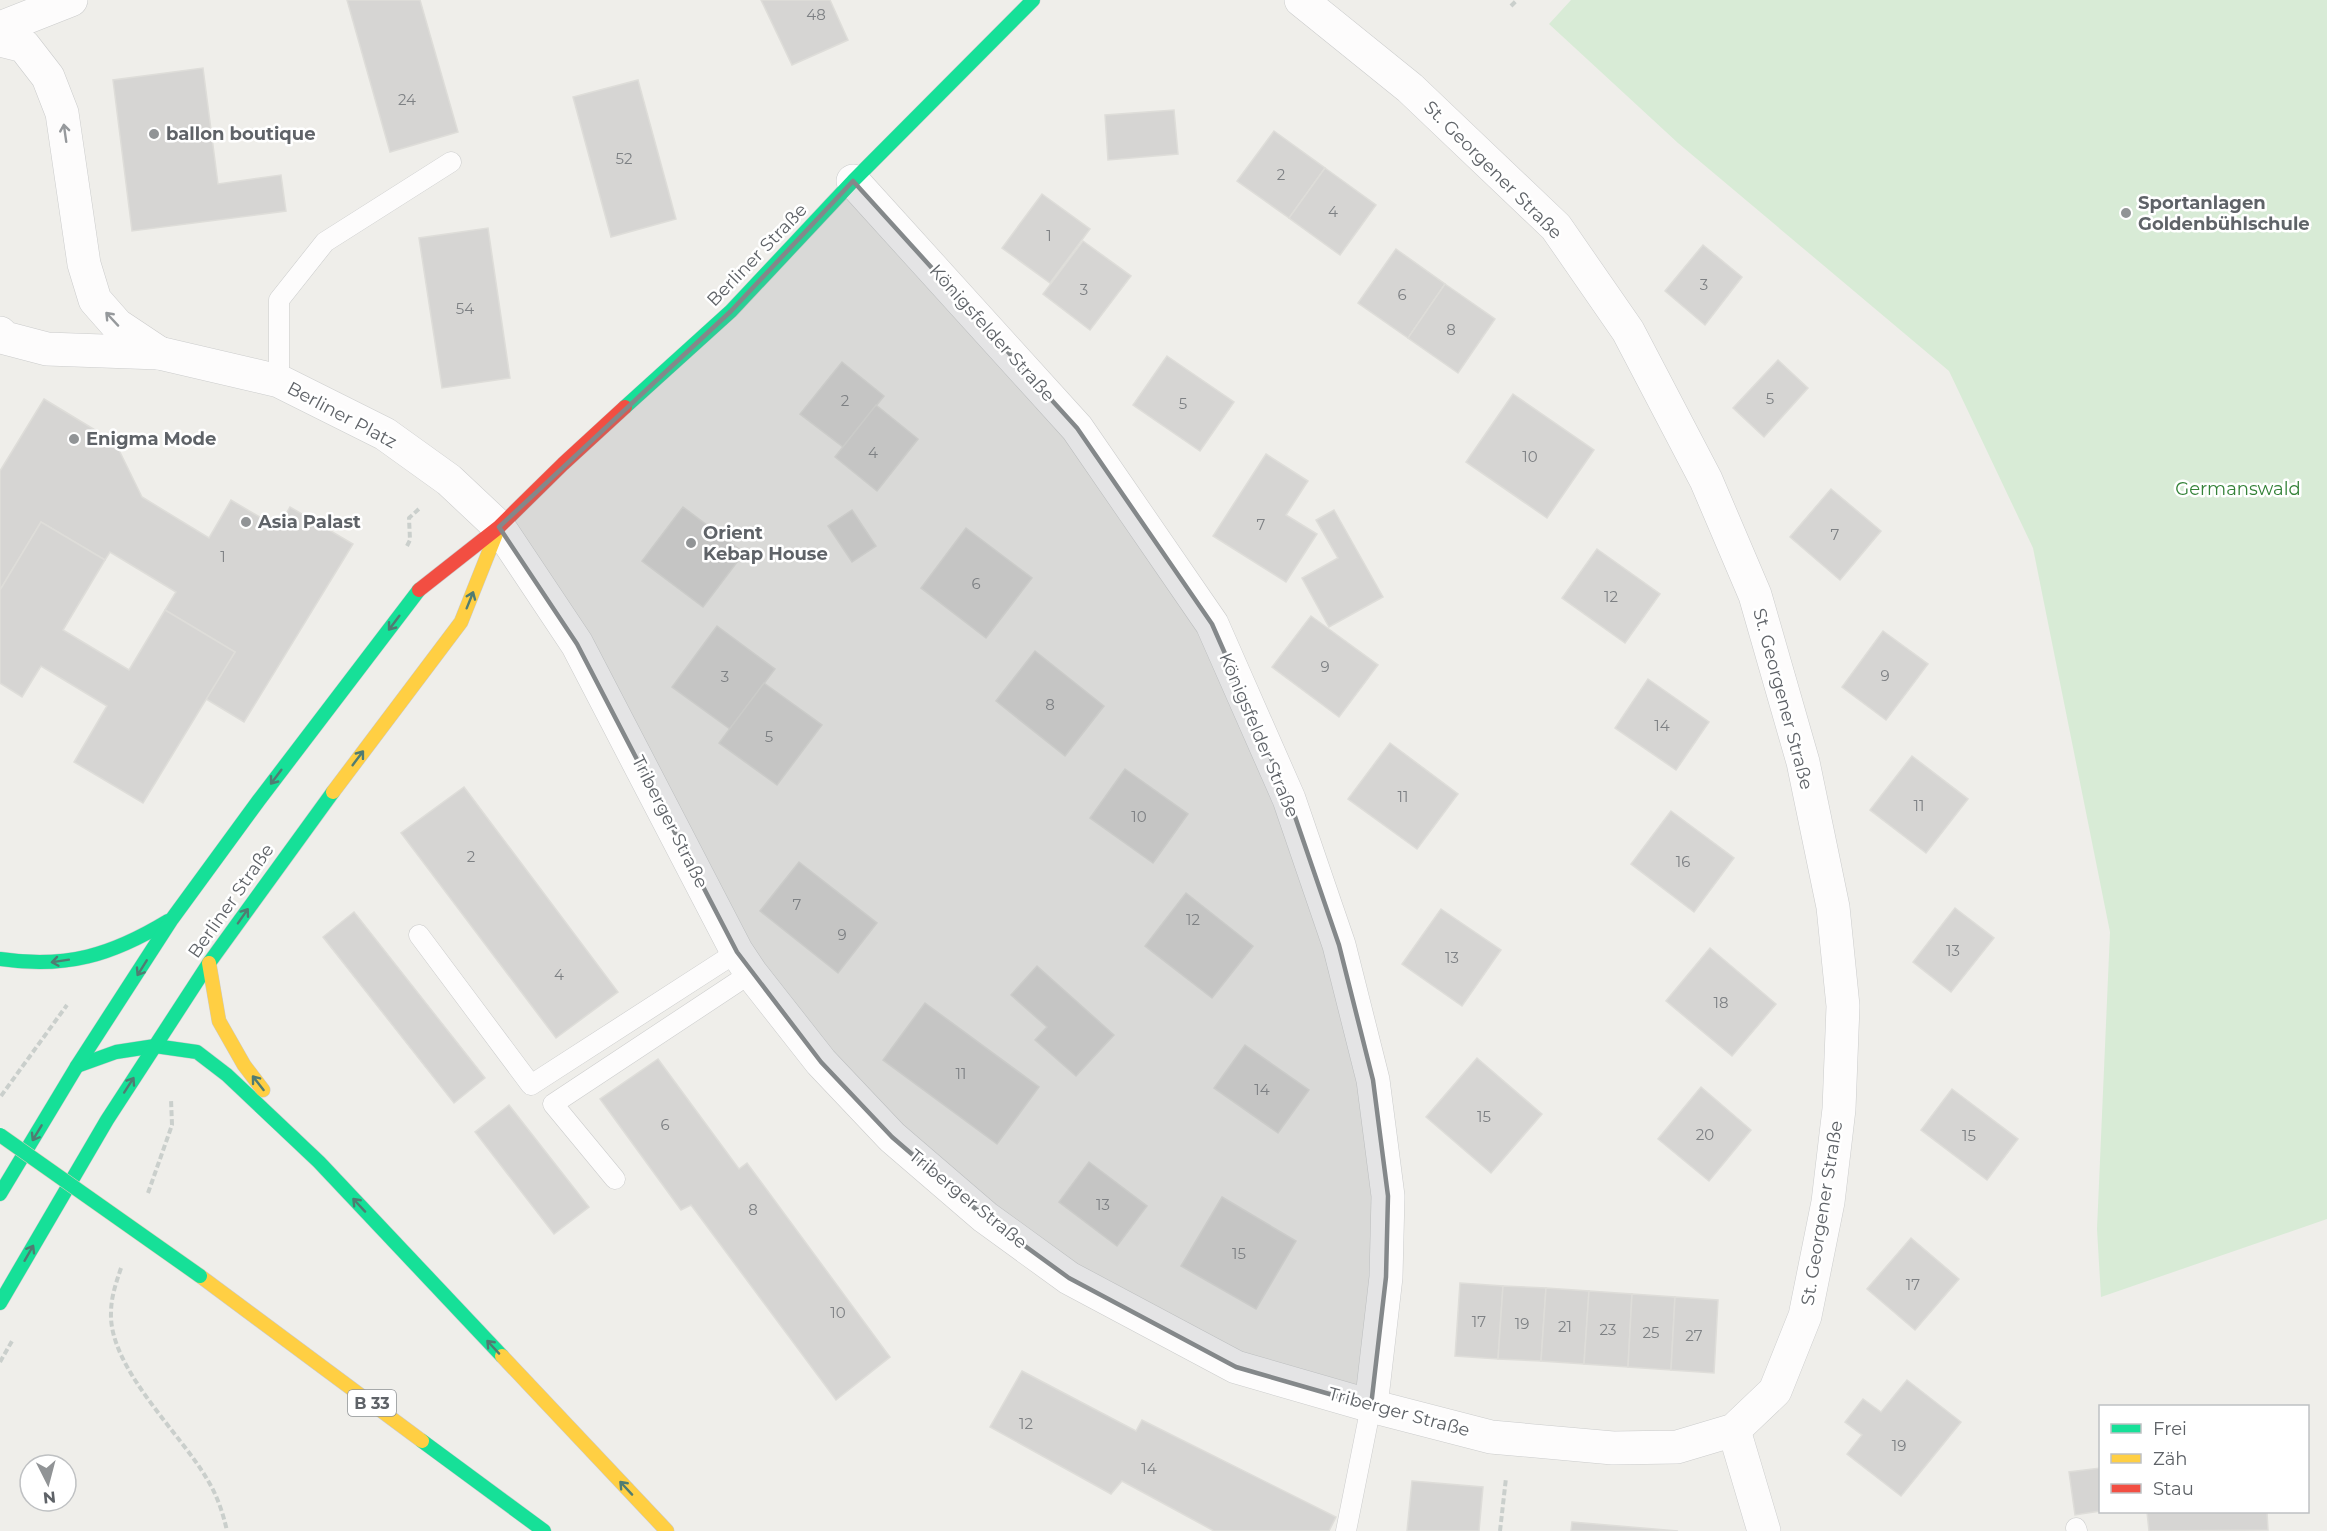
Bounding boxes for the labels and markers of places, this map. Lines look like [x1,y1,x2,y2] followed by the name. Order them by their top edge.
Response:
[166,123,316,145] place label: ballon boutique
[147,127,161,141] marker: ballon boutique
[2138,192,2310,235] place label: Sportanlagen Goldenbühlschule
[2119,206,2133,220] marker: Sportanlagen Goldenbühlschule
[86,428,216,450] place label: Enigma Mode
[67,432,81,446] marker: Enigma Mode
[257,511,361,533] place label: Asia Palast
[239,515,253,529] marker: Asia Palast
[703,522,828,565] place label: Orient Kebap House
[684,536,698,550] marker: Orient Kebap House

